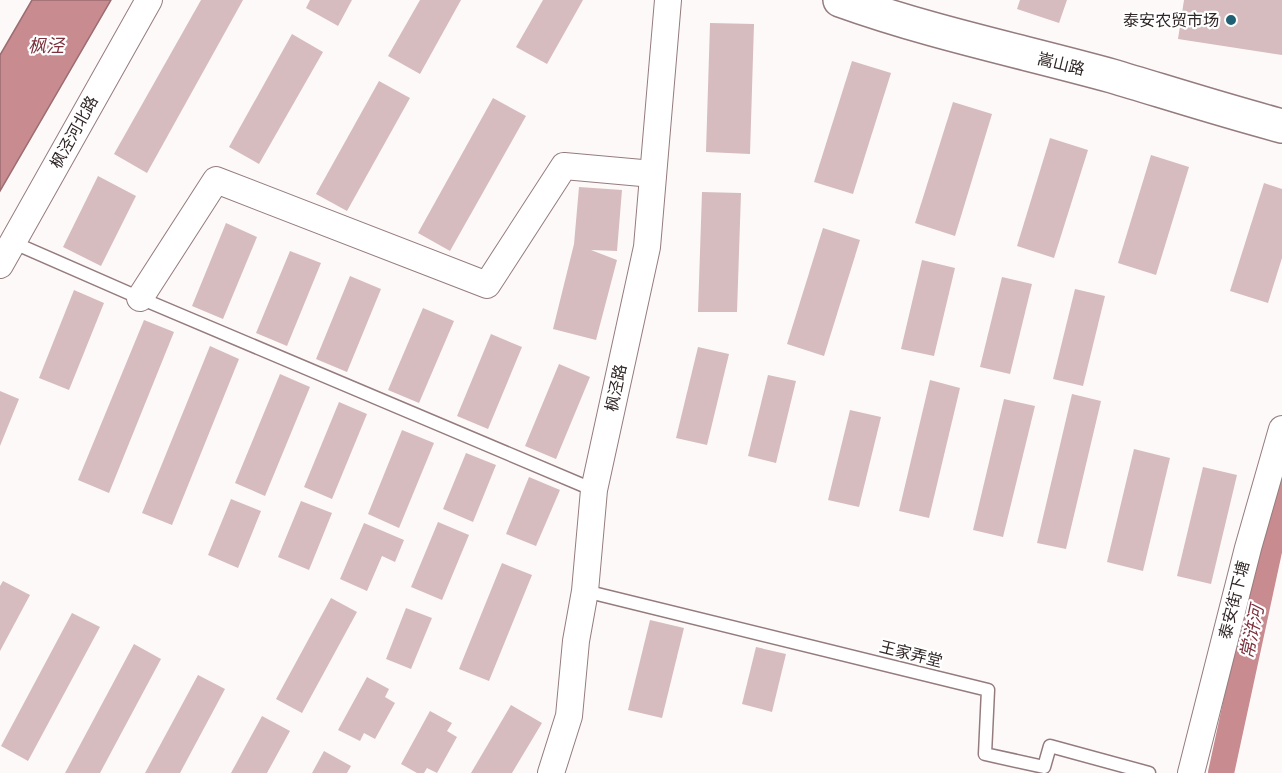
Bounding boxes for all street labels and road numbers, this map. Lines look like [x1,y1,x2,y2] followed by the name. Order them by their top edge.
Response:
[1035,49,1087,79] street label: 嵩山路
[46,92,102,172] street label: 枫泾河北路
[602,363,630,413] street label: 枫泾路
[1215,559,1253,641] street label: 泰安街下塘
[878,637,944,671] street label: 王家弄堂

